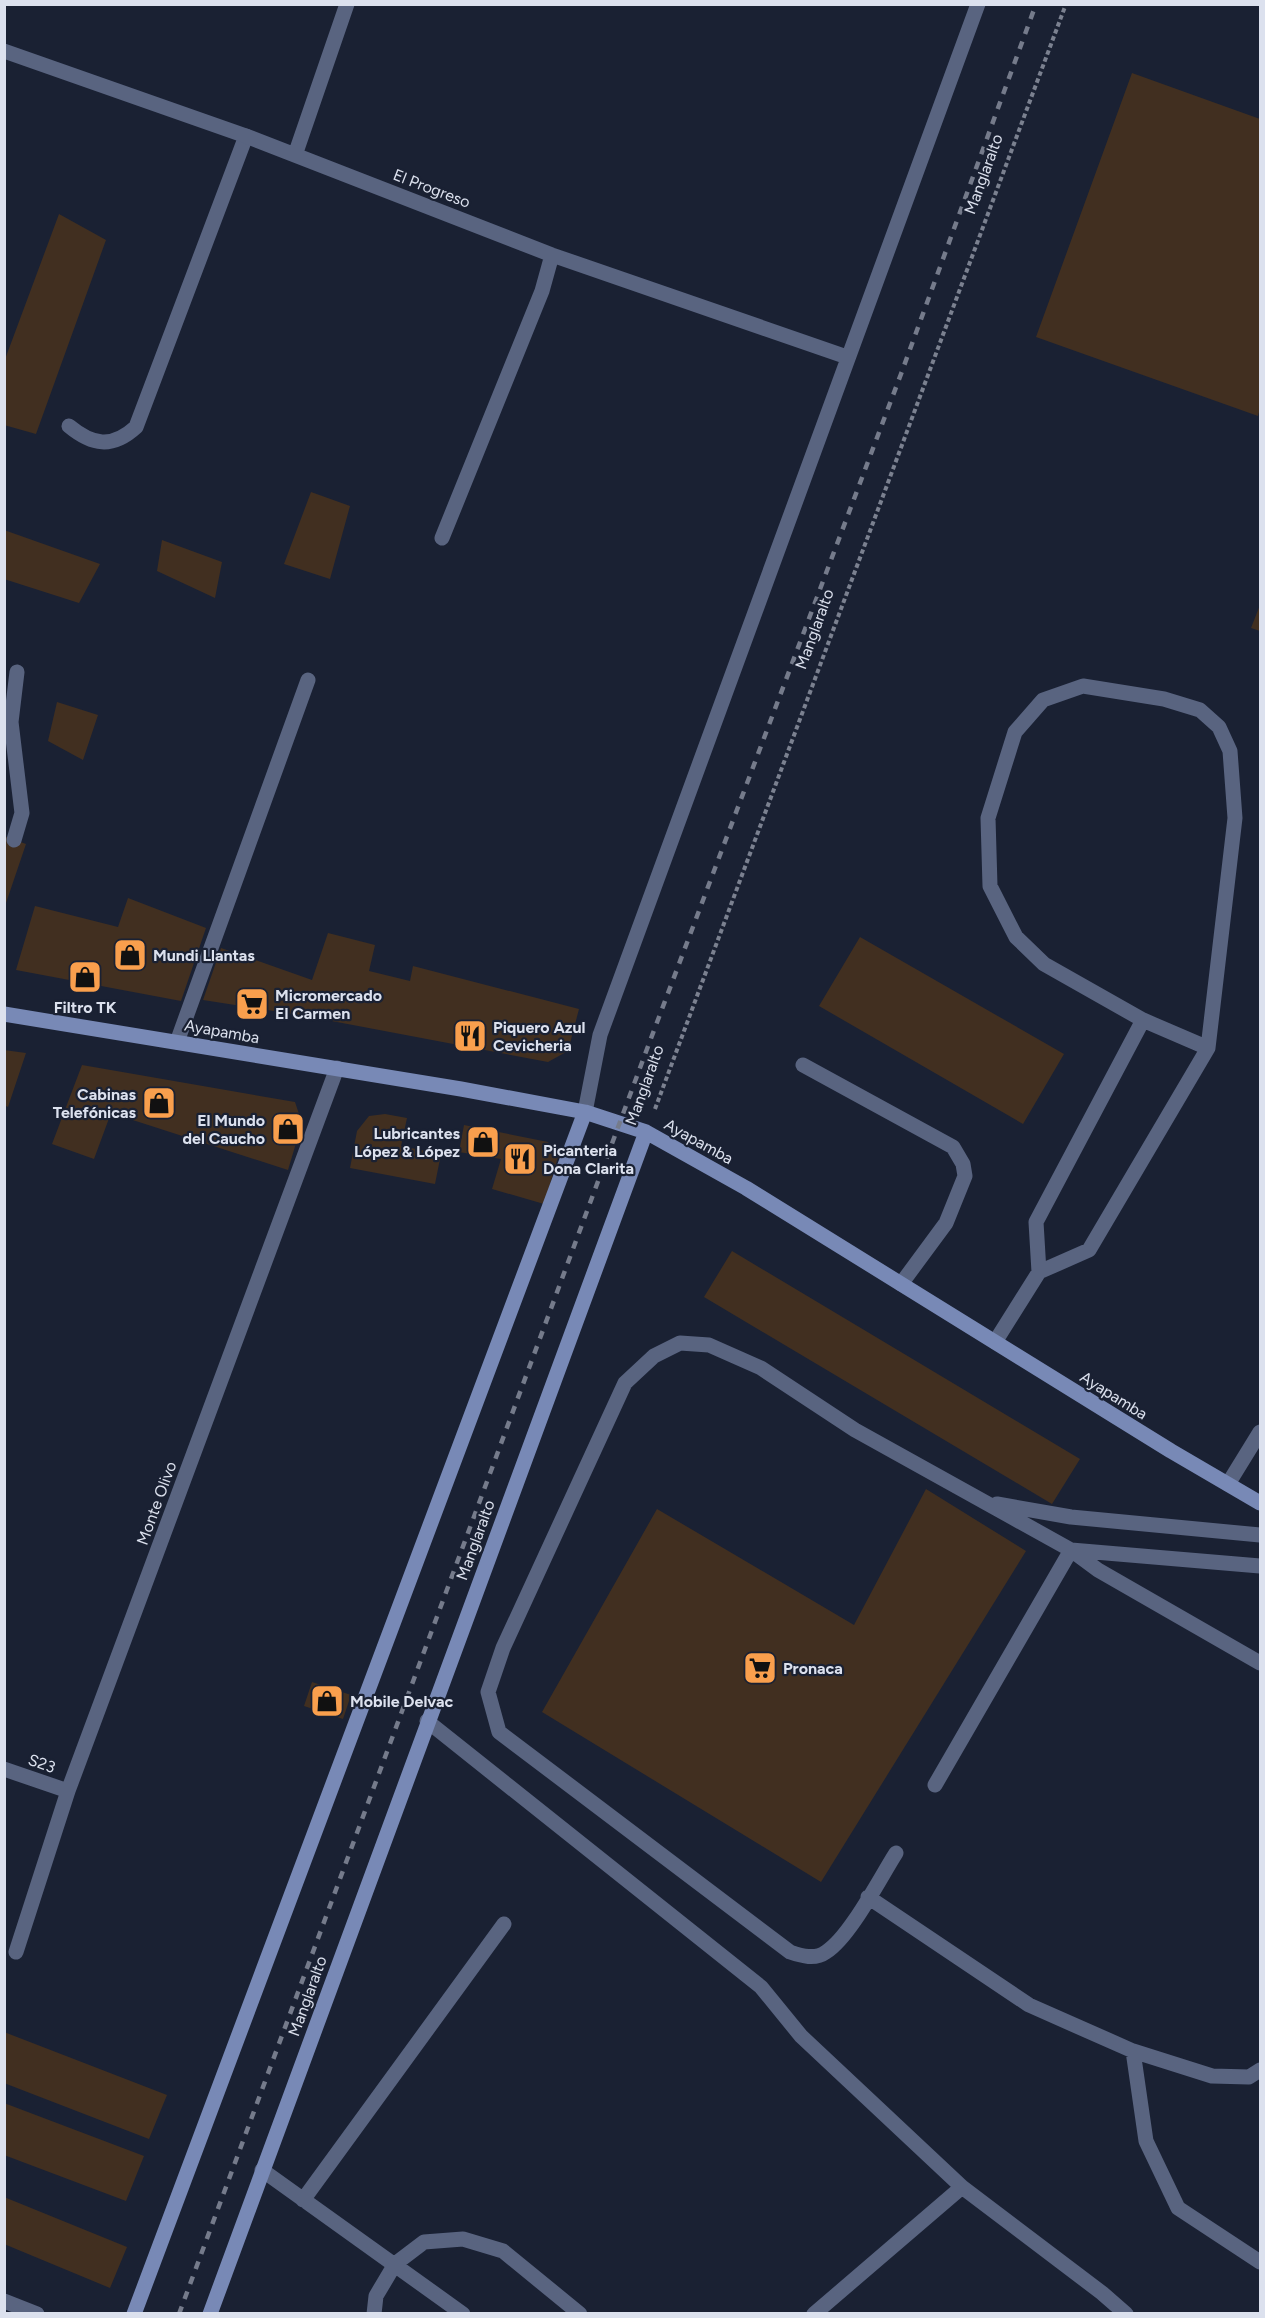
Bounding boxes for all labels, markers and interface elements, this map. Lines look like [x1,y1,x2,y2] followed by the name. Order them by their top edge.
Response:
[960,131,1007,217] street label: Manglaralto
[391,165,473,212] street label: El Progreso
[791,586,838,672] street label: Manglaralto
[112,937,148,973] shop icon: Mundi Llantas
[153,946,255,965] place label: Mundi Llantas
[67,959,103,995] shop icon: Filtro TK
[234,986,270,1022] supermarket icon: Micromercado El Carmen
[275,986,382,1023] place label: Micromercado El Carmen
[54,998,117,1017] place label: Filtro TK
[183,1016,261,1047] street label: Ayapamba
[452,1018,488,1054] restaurant icon: Piquero Azul Cevicheria
[493,1018,586,1055] place label: Piquero Azul Cevicheria
[621,1042,668,1128] street label: Manglaralto
[53,1085,137,1122] place label: Cabinas Telefónicas
[141,1085,177,1121] shop icon: Cabinas Telefónicas
[183,1111,265,1148] place label: El Mundo del Caucho
[270,1111,306,1147] shop icon: El Mundo del Caucho
[661,1115,737,1168] street label: Ayapamba
[354,1124,461,1161] place label: Lubricantes López & López
[465,1124,501,1160] shop icon: Lubricantes López & López
[502,1141,538,1177] restaurant icon: Picanteria Dona Clarita
[543,1141,634,1178] place label: Picanteria Dona Clarita
[1077,1367,1151,1424] street label: Ayapamba
[133,1459,180,1548] street label: Monte Olivo
[452,1497,499,1583] street label: Manglaralto
[742,1650,778,1686] supermarket icon: Pronaca
[783,1659,843,1678] place label: Pronaca
[309,1683,345,1719] shop icon: Mobile Delvac
[350,1692,454,1711] place label: Mobile Delvac
[26,1750,58,1777] street label: S23
[284,1953,331,2039] street label: Manglaralto

